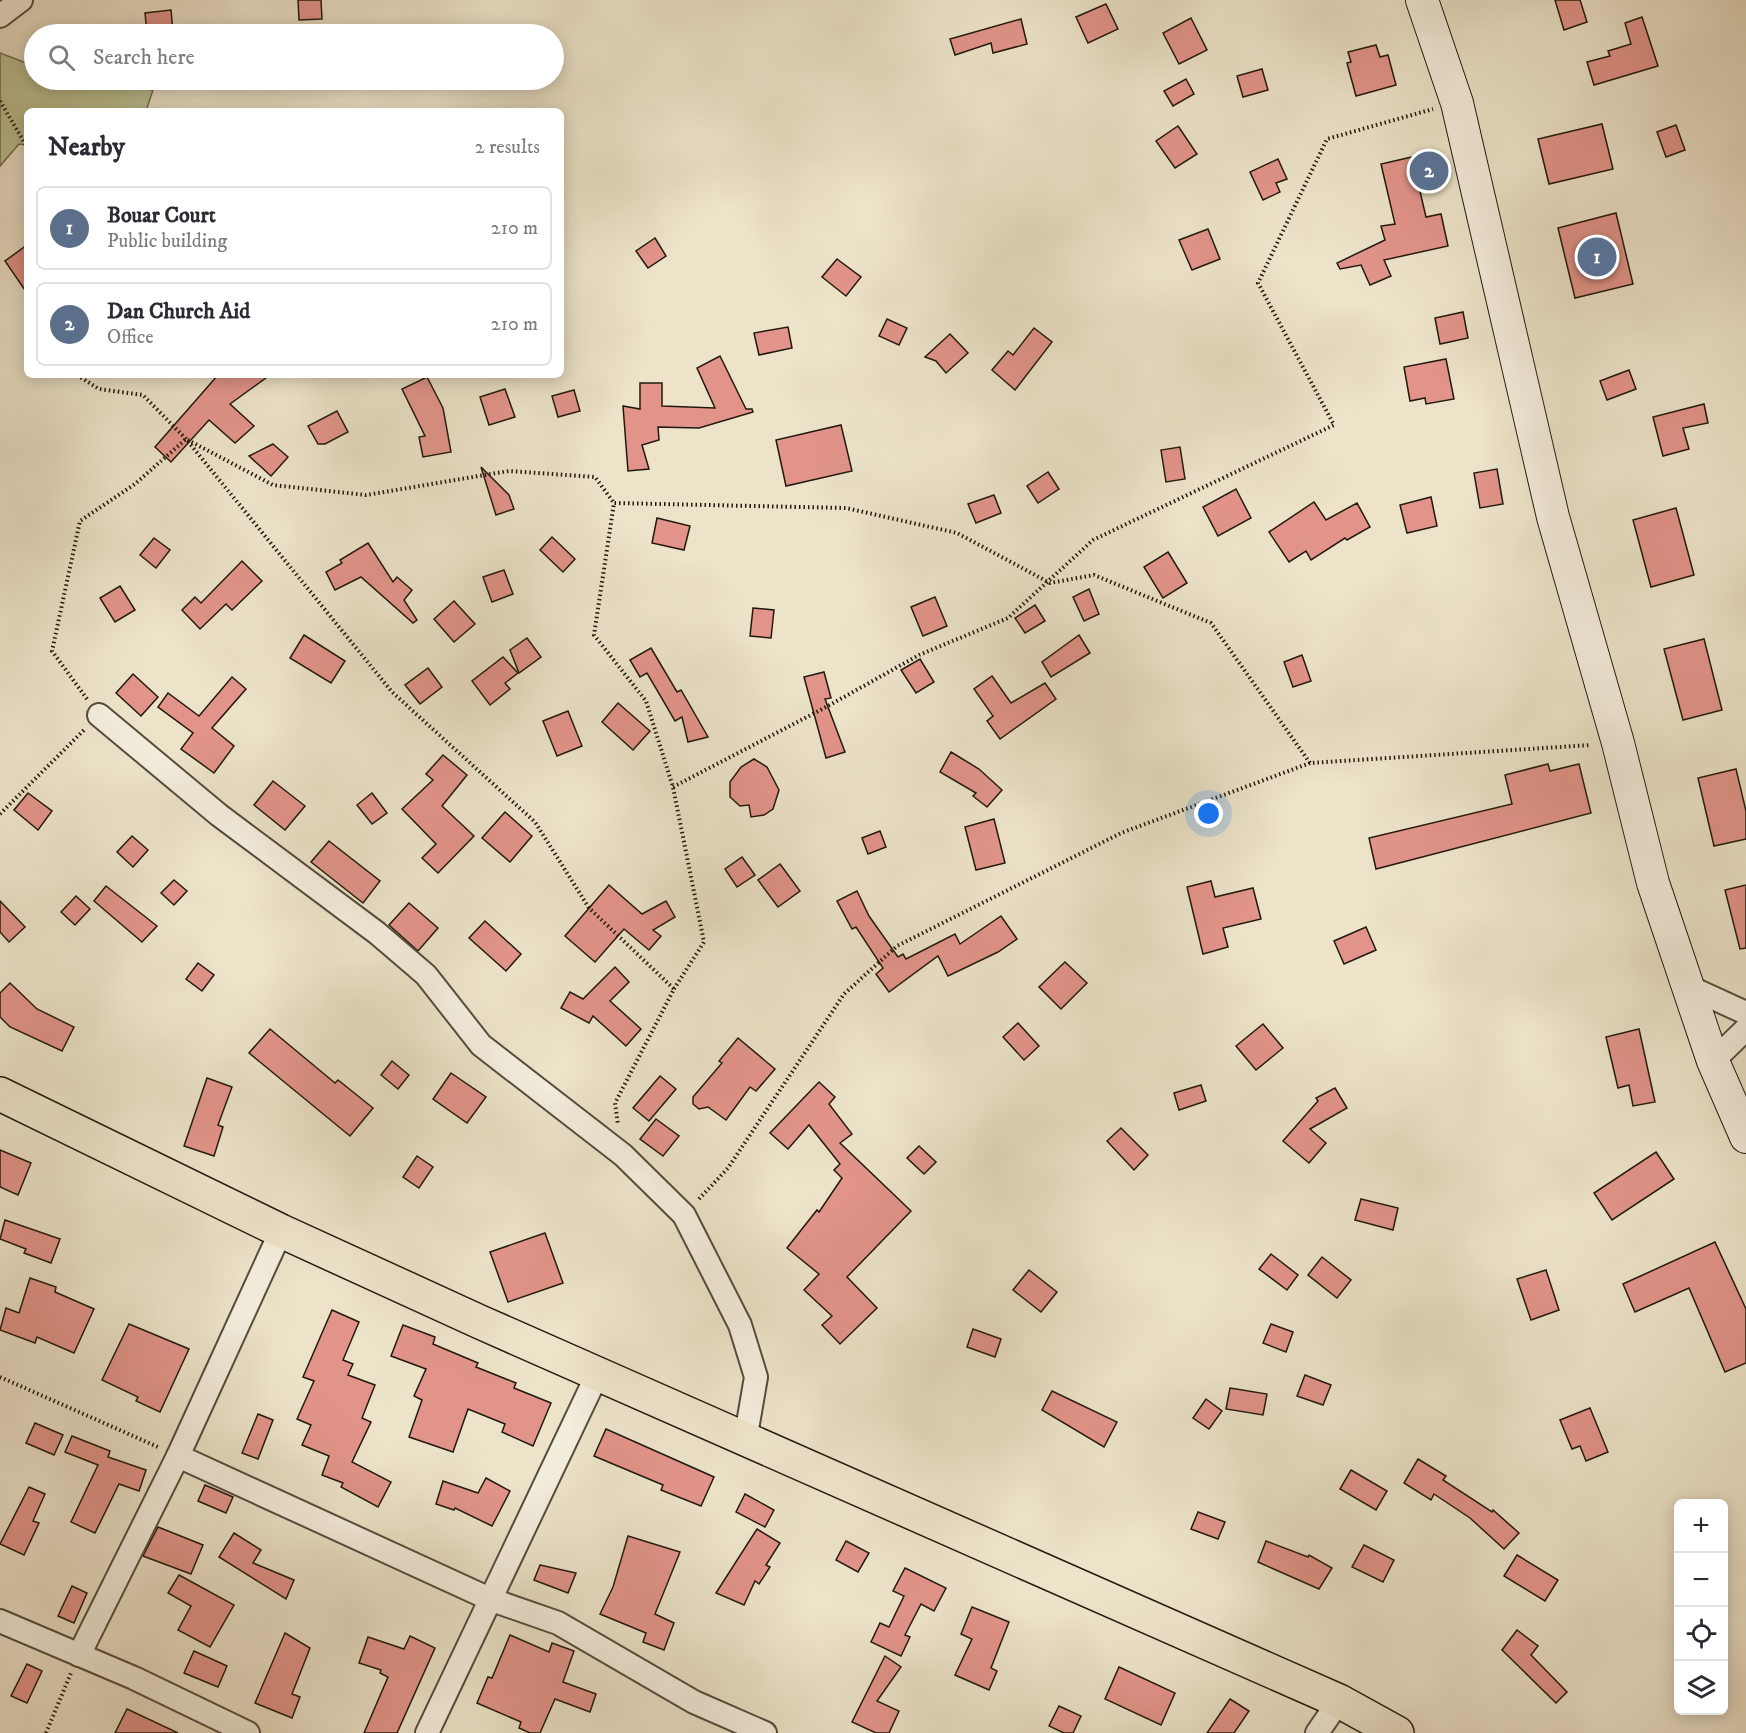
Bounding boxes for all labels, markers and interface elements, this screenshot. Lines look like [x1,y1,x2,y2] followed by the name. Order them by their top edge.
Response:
[24,24,564,90] search box
[45,41,78,74] icon: search
[93,44,195,71] text: Search here
[48,131,125,164] text: Nearby
[475,135,540,160] text: 2 results
[1410,148,1448,194] pin: 2
[107,202,216,229] text: Bouar Court
[66,216,73,241] text: 1
[491,216,538,241] text: 210 m
[107,229,227,254] text: Public building
[1578,234,1616,280] pin: 1
[107,298,250,325] text: Dan Church Aid
[65,312,74,337] text: 2
[491,312,538,337] text: 210 m
[107,325,154,350] text: Office
[1194,799,1223,828] your location
[1674,1499,1728,1715] map controls
[1674,1499,1728,1553] button: +
[1674,1553,1728,1607] button: −
[1674,1607,1728,1661] button: locate
[1674,1661,1728,1715] button: layers

